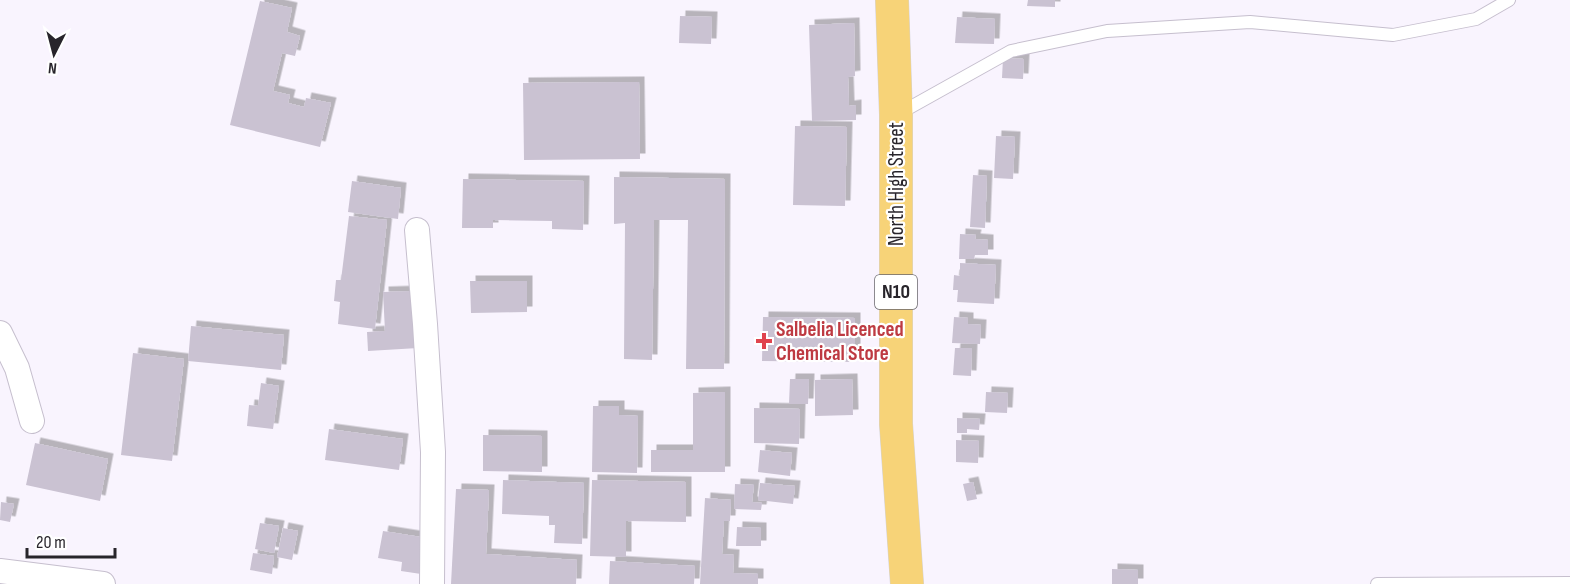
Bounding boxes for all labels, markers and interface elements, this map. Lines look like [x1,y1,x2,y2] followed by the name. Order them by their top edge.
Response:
[24,24,84,84] north arrow
[47,58,58,77] text: N
[884,122,909,246] street label: North High Street
[875,275,917,309] road number: N10
[776,317,904,366] place label: Salbelia Licenced Chemical Store
[757,334,771,348] marker: Salbelia Licenced Chemical Store
[27,521,116,559] scale bar
[36,532,66,553] text: 20 m

